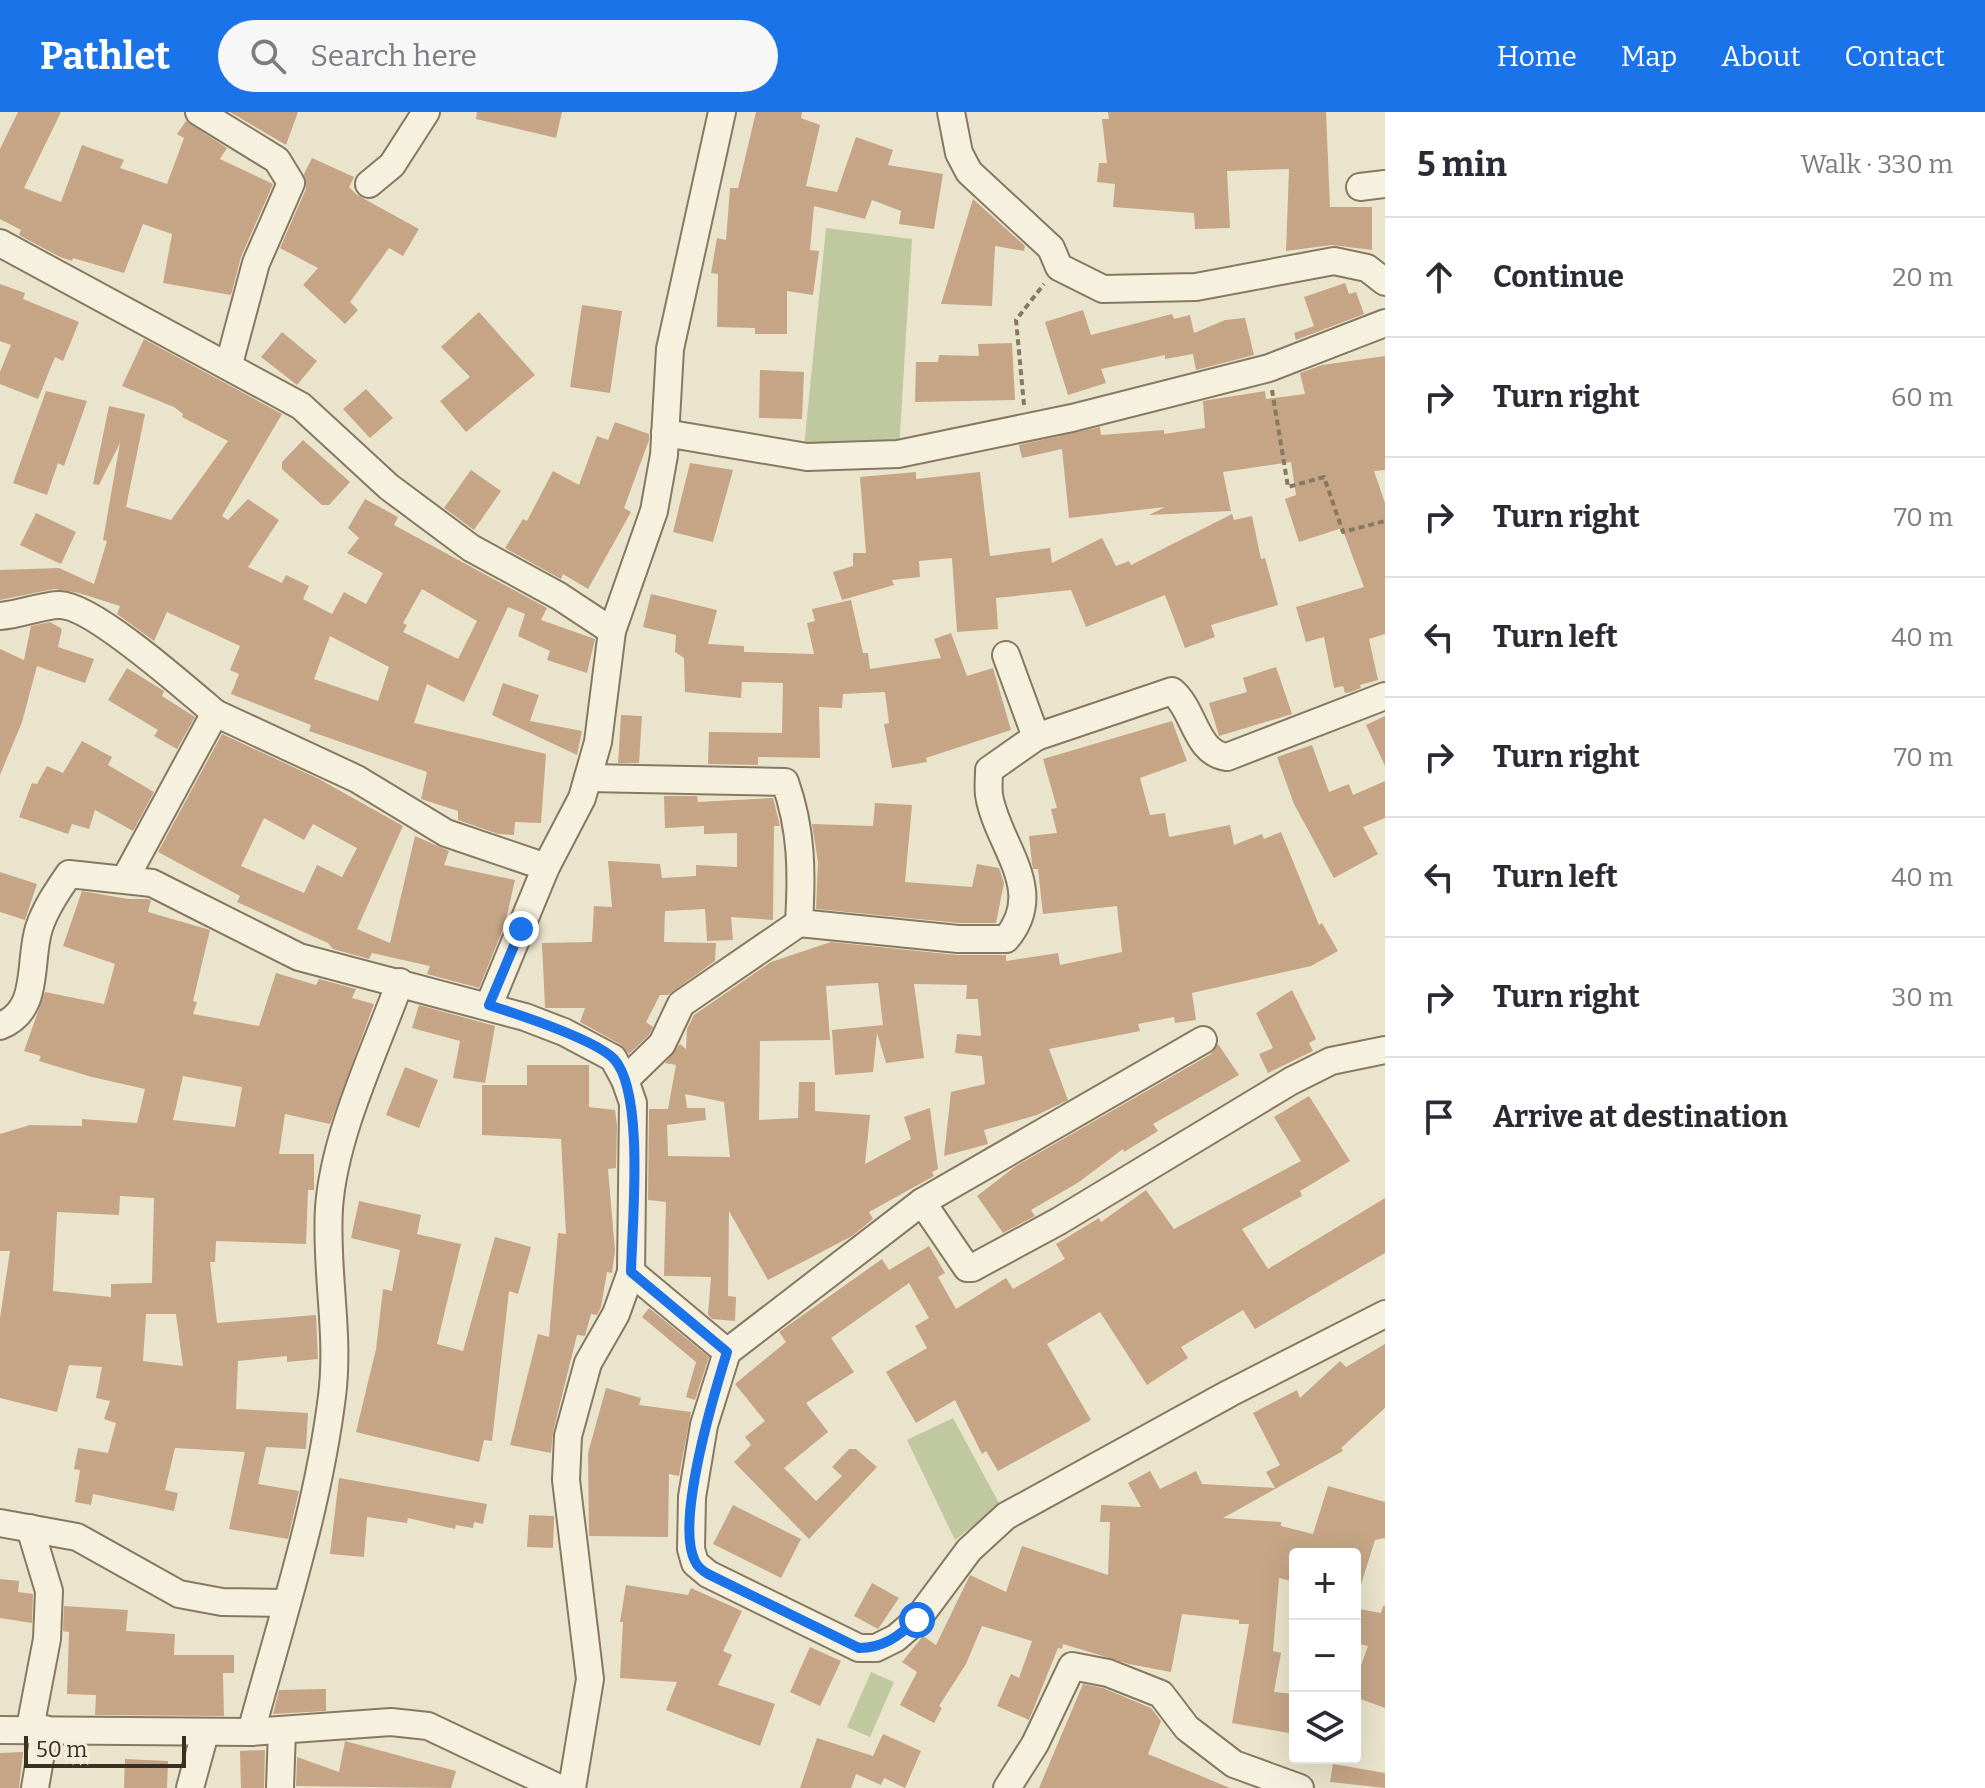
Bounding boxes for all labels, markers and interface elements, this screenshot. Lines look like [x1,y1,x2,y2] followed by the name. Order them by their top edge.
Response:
[218,20,778,92] search box
[40,33,170,79] text: Pathlet
[246,34,290,78] icon: search
[310,38,477,74] text: Search here
[1497,40,1577,73] text: Home
[1621,40,1677,73] text: Map
[1721,40,1801,73] text: About
[1845,40,1945,73] text: Contact
[1417,144,1507,185] text: 5 min
[1800,149,1953,180] text: Walk · 330 m
[1417,255,1461,299] icon: ahead
[1493,259,1624,295] text: Continue
[1892,262,1953,293] text: 20 m
[1417,375,1461,419] icon: right
[1493,379,1640,415] text: Turn right
[1891,382,1953,413] text: 60 m
[1417,495,1461,539] icon: right
[1493,499,1640,535] text: Turn right
[1894,502,1953,533] text: 70 m
[1417,615,1461,659] icon: left
[1493,619,1618,655] text: Turn left
[1891,622,1953,653] text: 40 m
[1417,735,1461,779] icon: right
[1493,739,1640,775] text: Turn right
[1894,742,1953,773] text: 70 m
[1417,855,1461,899] icon: left
[1493,859,1618,895] text: Turn left
[1891,862,1953,893] text: 40 m
[503,911,539,947] route end
[1417,975,1461,1019] icon: right
[1493,979,1640,1015] text: Turn right
[1892,982,1953,1013] text: 30 m
[1417,1095,1461,1139] icon: arrive
[1493,1099,1788,1135] text: Arrive at destination
[1289,1548,1361,1764] map controls
[1289,1548,1361,1620] button: +
[899,1602,935,1638] route start
[1289,1620,1361,1692] button: −
[1289,1692,1361,1764] button: layers
[24,1732,186,1768] scale bar
[36,1736,87,1763] text: 50 m

